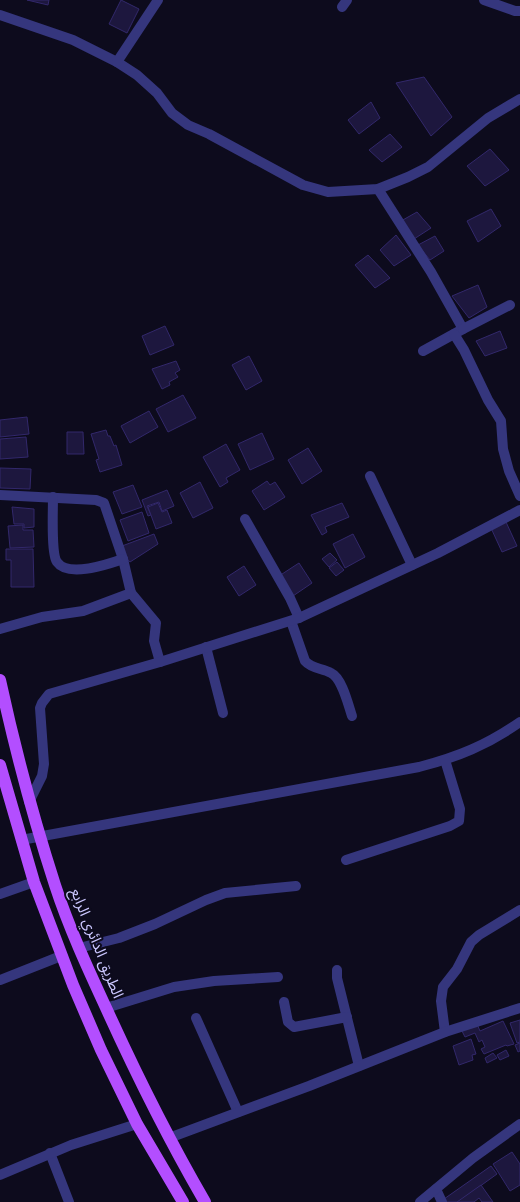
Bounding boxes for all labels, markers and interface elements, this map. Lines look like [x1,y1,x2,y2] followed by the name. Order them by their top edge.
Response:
[64,885,128,1002] street label: الطريق الدائري الرابع

